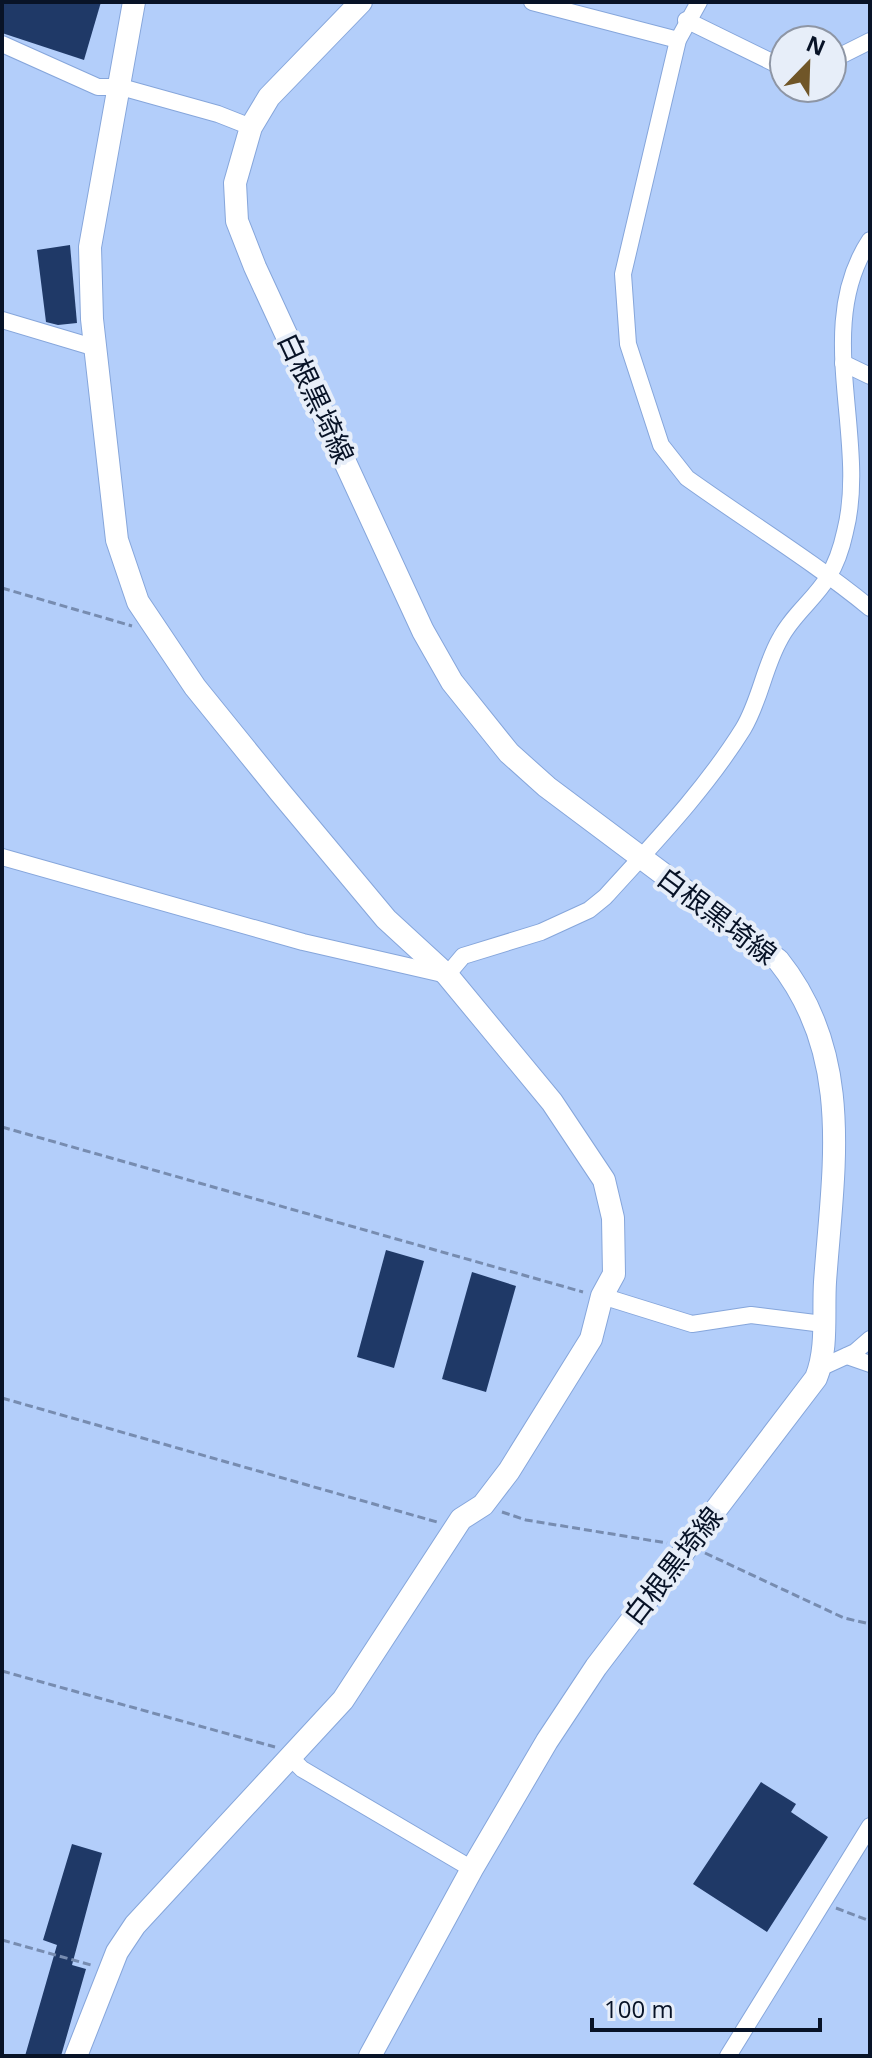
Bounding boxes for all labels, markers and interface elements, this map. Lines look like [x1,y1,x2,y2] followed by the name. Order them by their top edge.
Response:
[768,24,848,104] north arrow
[802,27,830,62] text: N
[270,326,364,469] street label: 白根黒埼線
[650,858,785,973] street label: 白根黒埼線
[614,1499,730,1632] street label: 白根黒埼線
[592,1982,820,2032] scale bar
[604,1992,674,2025] text: 100 m

